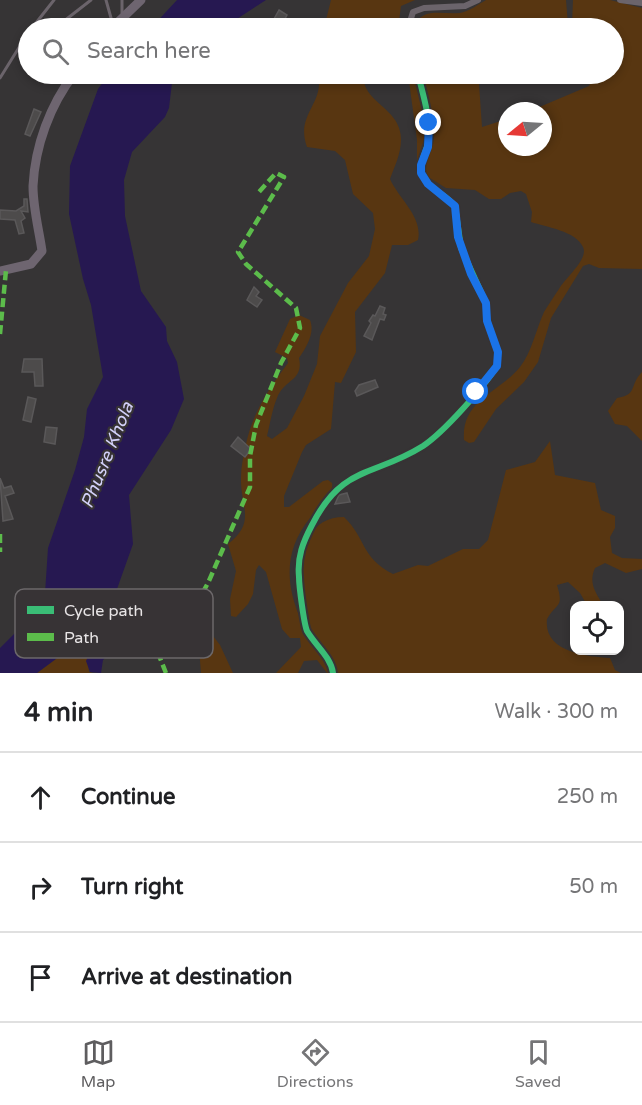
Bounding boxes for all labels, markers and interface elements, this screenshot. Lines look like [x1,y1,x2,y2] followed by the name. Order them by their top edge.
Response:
[18,18,624,84] search box
[39,35,72,68] icon: search
[87,38,211,64] text: Search here
[498,102,552,156] north arrow
[415,109,441,135] route end
[462,378,488,404] route start
[76,398,139,511] water label: Phusre Khola
[15,589,213,658] legend
[64,601,143,621] text: Cycle path
[570,601,624,655] map controls
[570,601,624,655] button: locate
[64,628,99,648] text: Path
[24,697,93,728] text: 4 min
[495,700,618,724] text: Walk · 300 m
[24,781,57,814] icon: ahead
[81,784,176,810] text: Continue
[557,785,618,809] text: 250 m
[24,871,57,904] icon: right
[81,874,183,900] text: Turn right
[569,875,618,899] text: 50 m
[24,961,57,994] icon: arrive
[81,964,292,990] text: Arrive at destination
[81,1036,115,1092] tab: Map
[277,1036,353,1092] tab: Directions
[515,1036,561,1092] tab: Saved

